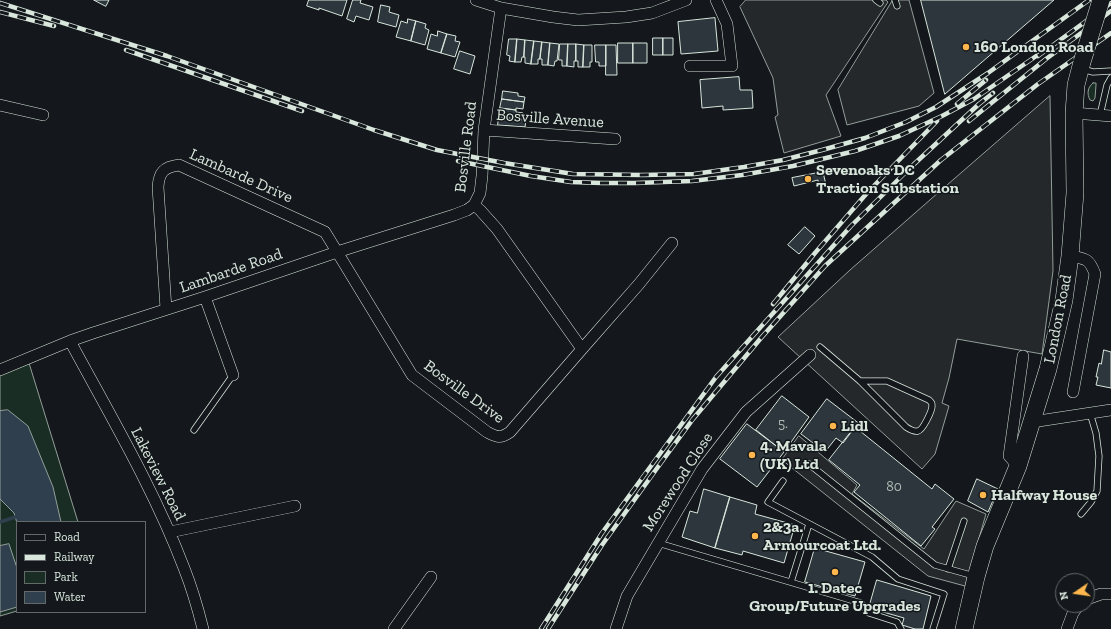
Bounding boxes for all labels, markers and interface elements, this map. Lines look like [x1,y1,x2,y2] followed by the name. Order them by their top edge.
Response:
[974,37,1094,57] place label: 160 London Road
[961,42,971,52] marker: 160 London Road
[451,100,481,194] street label: Bosville Road
[496,106,604,132] street label: Bosville Avenue
[186,145,296,207] street label: Lambarde Drive
[816,160,959,198] place label: Sevenoaks DC Traction Substation
[803,174,813,184] marker: Sevenoaks DC Traction Substation
[177,244,285,298] street label: Lambarde Road
[1040,273,1076,365] street label: London Road
[420,356,508,428] street label: Bosville Drive
[778,416,788,432] house number: 5.
[841,416,868,436] place label: Lidl
[828,421,838,431] marker: Lidl
[126,424,190,524] street label: Lakeview Road
[639,429,717,535] street label: Morewood Close
[760,436,827,474] place label: 4. Mavala (UK) Ltd
[747,450,757,460] marker: 4. Mavala (UK) Ltd
[886,479,902,495] house number: 80
[991,485,1097,505] place label: Halfway House
[978,490,988,500] marker: Halfway House
[763,517,881,555] place label: 2&3a. Armourcoat Ltd.
[16,521,146,613] legend
[54,530,80,544] text: Road
[750,531,760,541] marker: 2&3a. Armourcoat Ltd.
[54,550,95,564] text: Railway
[830,567,840,577] marker: 1. Datec Group/Future Upgrades
[54,570,78,584] text: Park
[1055,573,1095,613] north arrow
[749,578,921,616] place label: 1. Datec Group/Future Upgrades
[54,590,86,604] text: Water
[1057,590,1071,601] text: N

